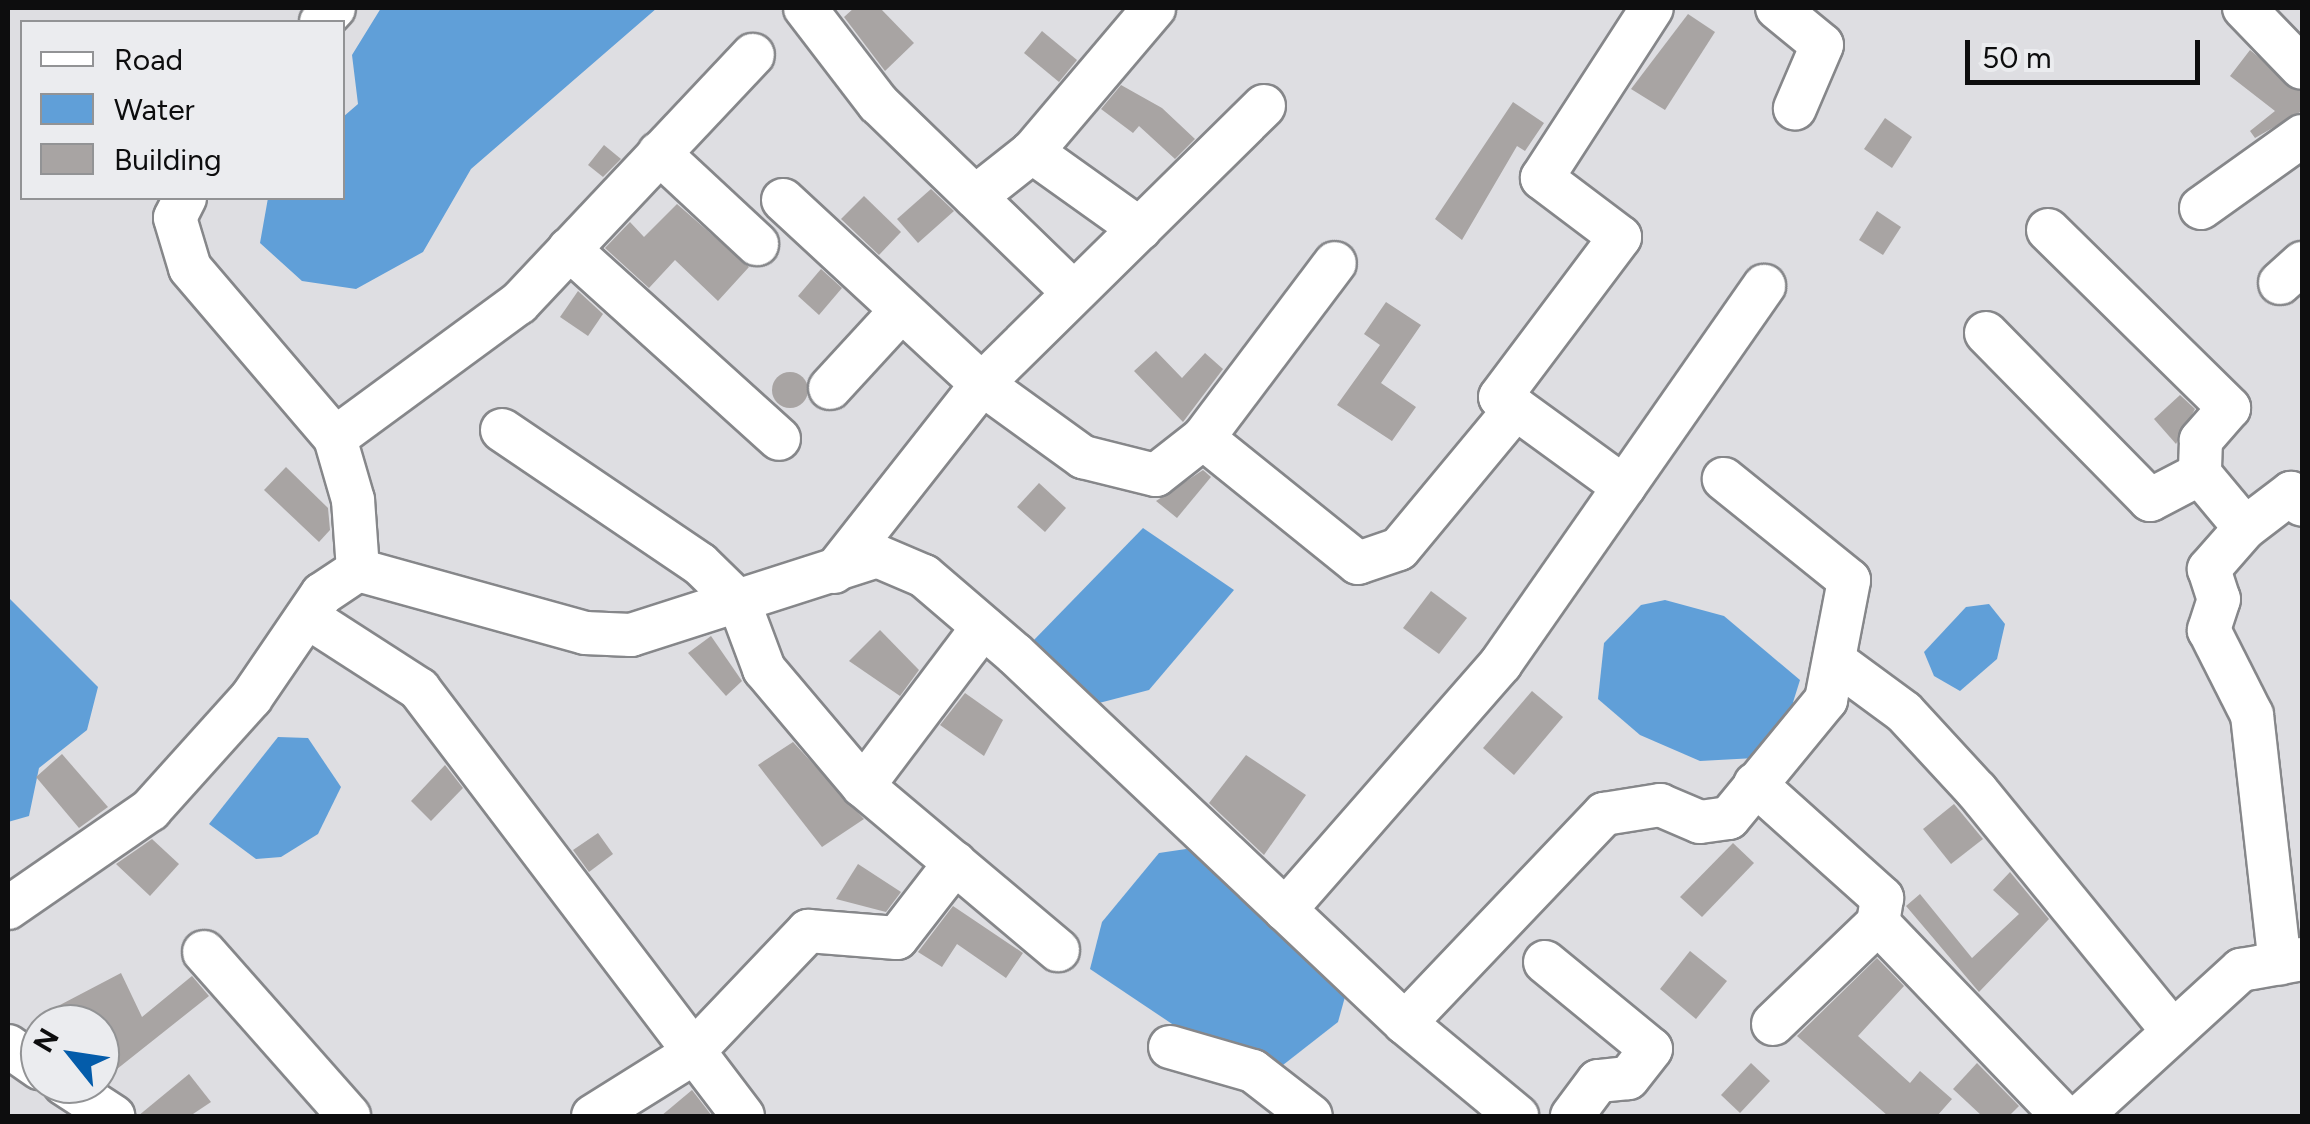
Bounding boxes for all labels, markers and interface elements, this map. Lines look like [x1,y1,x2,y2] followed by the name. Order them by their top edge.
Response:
[20,20,345,200] legend
[1970,20,2205,82] scale bar
[1982,39,2051,76] text: 50 m
[114,41,183,78] text: Road
[114,91,195,128] text: Water
[114,141,222,178] text: Building
[20,1004,120,1104] north arrow
[26,1022,66,1058] text: N

